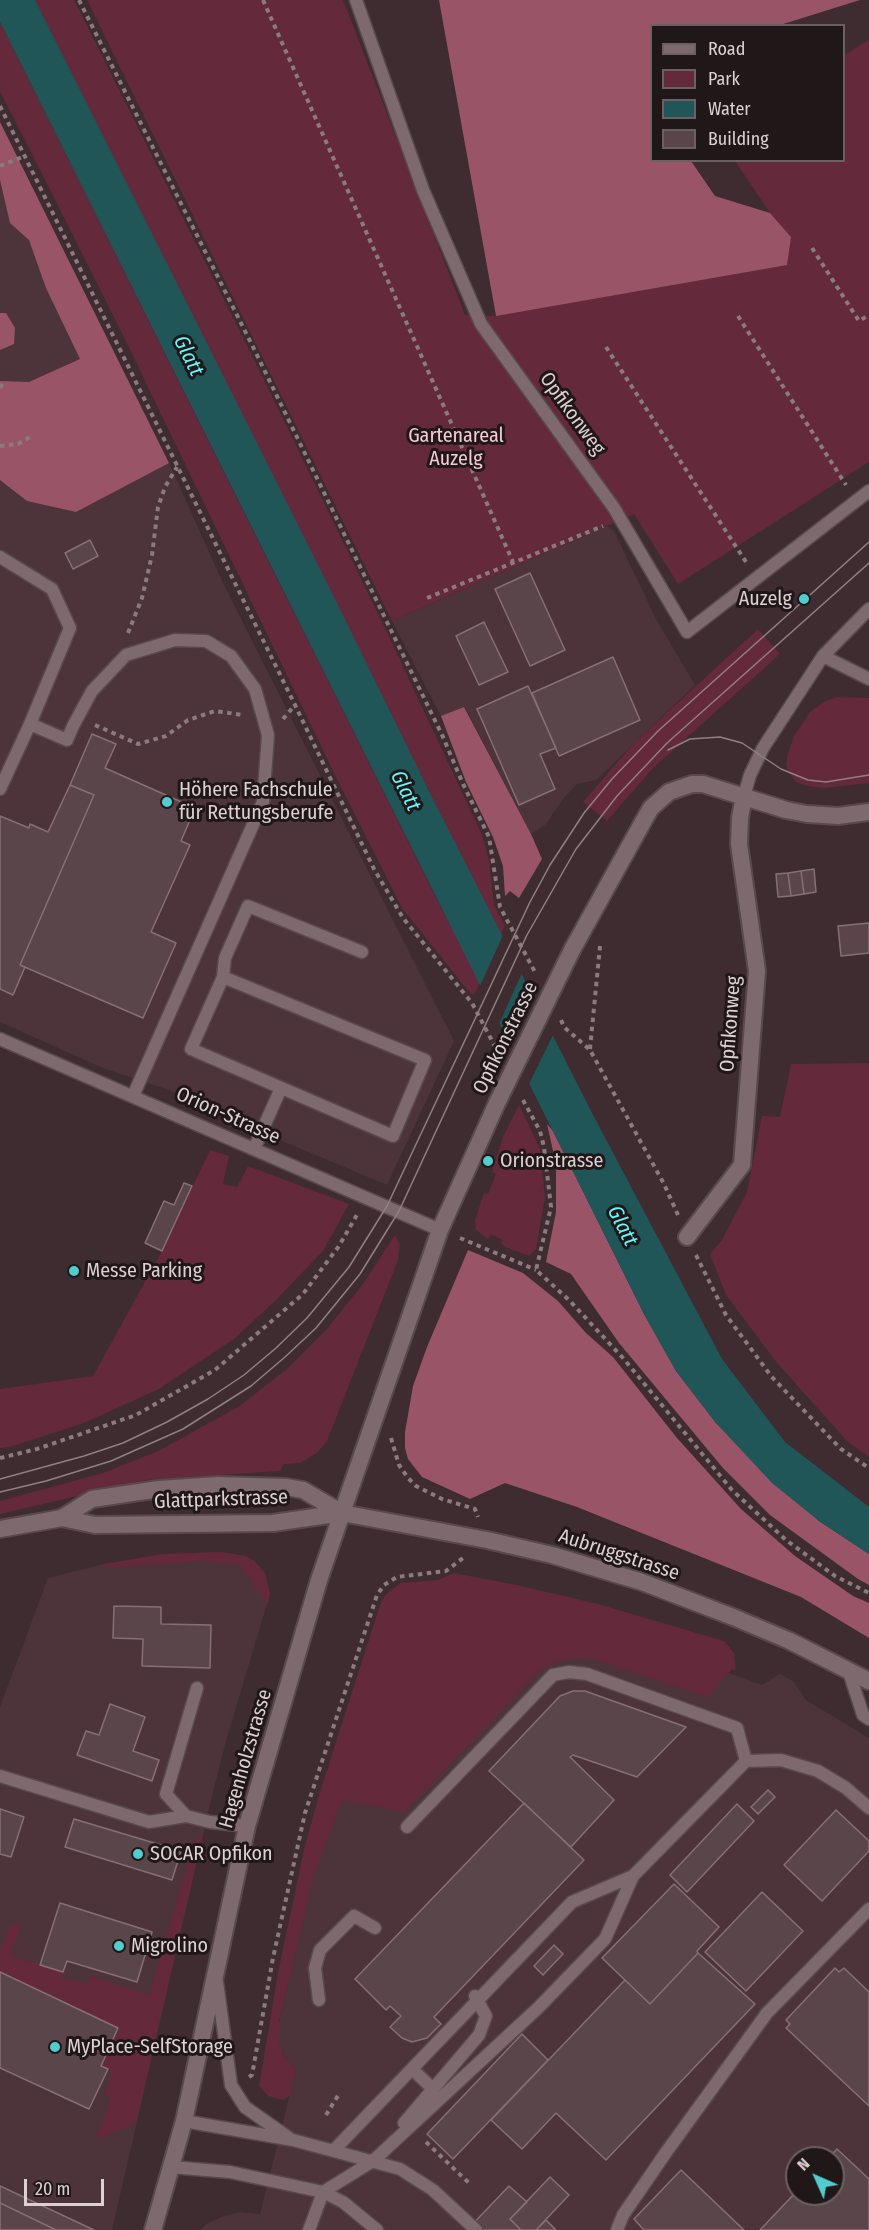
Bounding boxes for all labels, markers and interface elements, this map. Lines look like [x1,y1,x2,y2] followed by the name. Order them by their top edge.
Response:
[650,24,845,162] legend
[708,38,745,60] text: Road
[708,68,740,90] text: Park
[708,98,751,120] text: Water
[708,128,769,150] text: Building
[167,332,209,380] water label: Glatt
[534,368,610,460] street label: Opfikonweg
[408,424,504,471] park label: Gartenareal Auzelg
[739,587,792,611] place label: Auzelg
[797,592,811,606] marker: Auzelg
[384,767,426,815] water label: Glatt
[179,778,333,825] place label: Höhere Fachschule für Rettungsberufe
[160,795,174,809] marker: Höhere Fachschule für Rettungsberufe
[716,975,746,1073] street label: Opfikonweg
[469,978,543,1098] street label: Opfikonstrasse
[172,1082,284,1150] street label: Orion-Strasse
[500,1149,603,1173] place label: Orionstrasse
[481,1154,495,1168] marker: Orionstrasse
[601,1202,643,1250] water label: Glatt
[86,1259,202,1283] place label: Messe Parking
[67,1264,81,1278] marker: Messe Parking
[154,1486,288,1514] street label: Glattparkstrasse
[556,1524,682,1586] street label: Aubruggstrasse
[215,1687,277,1831] street label: Hagenholzstrasse
[150,1842,273,1866] place label: SOCAR Opfikon
[131,1847,145,1861] marker: SOCAR Opfikon
[131,1934,208,1958] place label: Migrolino
[112,1939,126,1953] marker: Migrolino
[67,2035,233,2059] place label: MyPlace-SelfStorage
[48,2040,62,2054] marker: MyPlace-SelfStorage
[785,2146,845,2206] north arrow
[793,2154,813,2174] text: N
[27,2167,106,2205] scale bar
[35,2178,70,2200] text: 20 m

